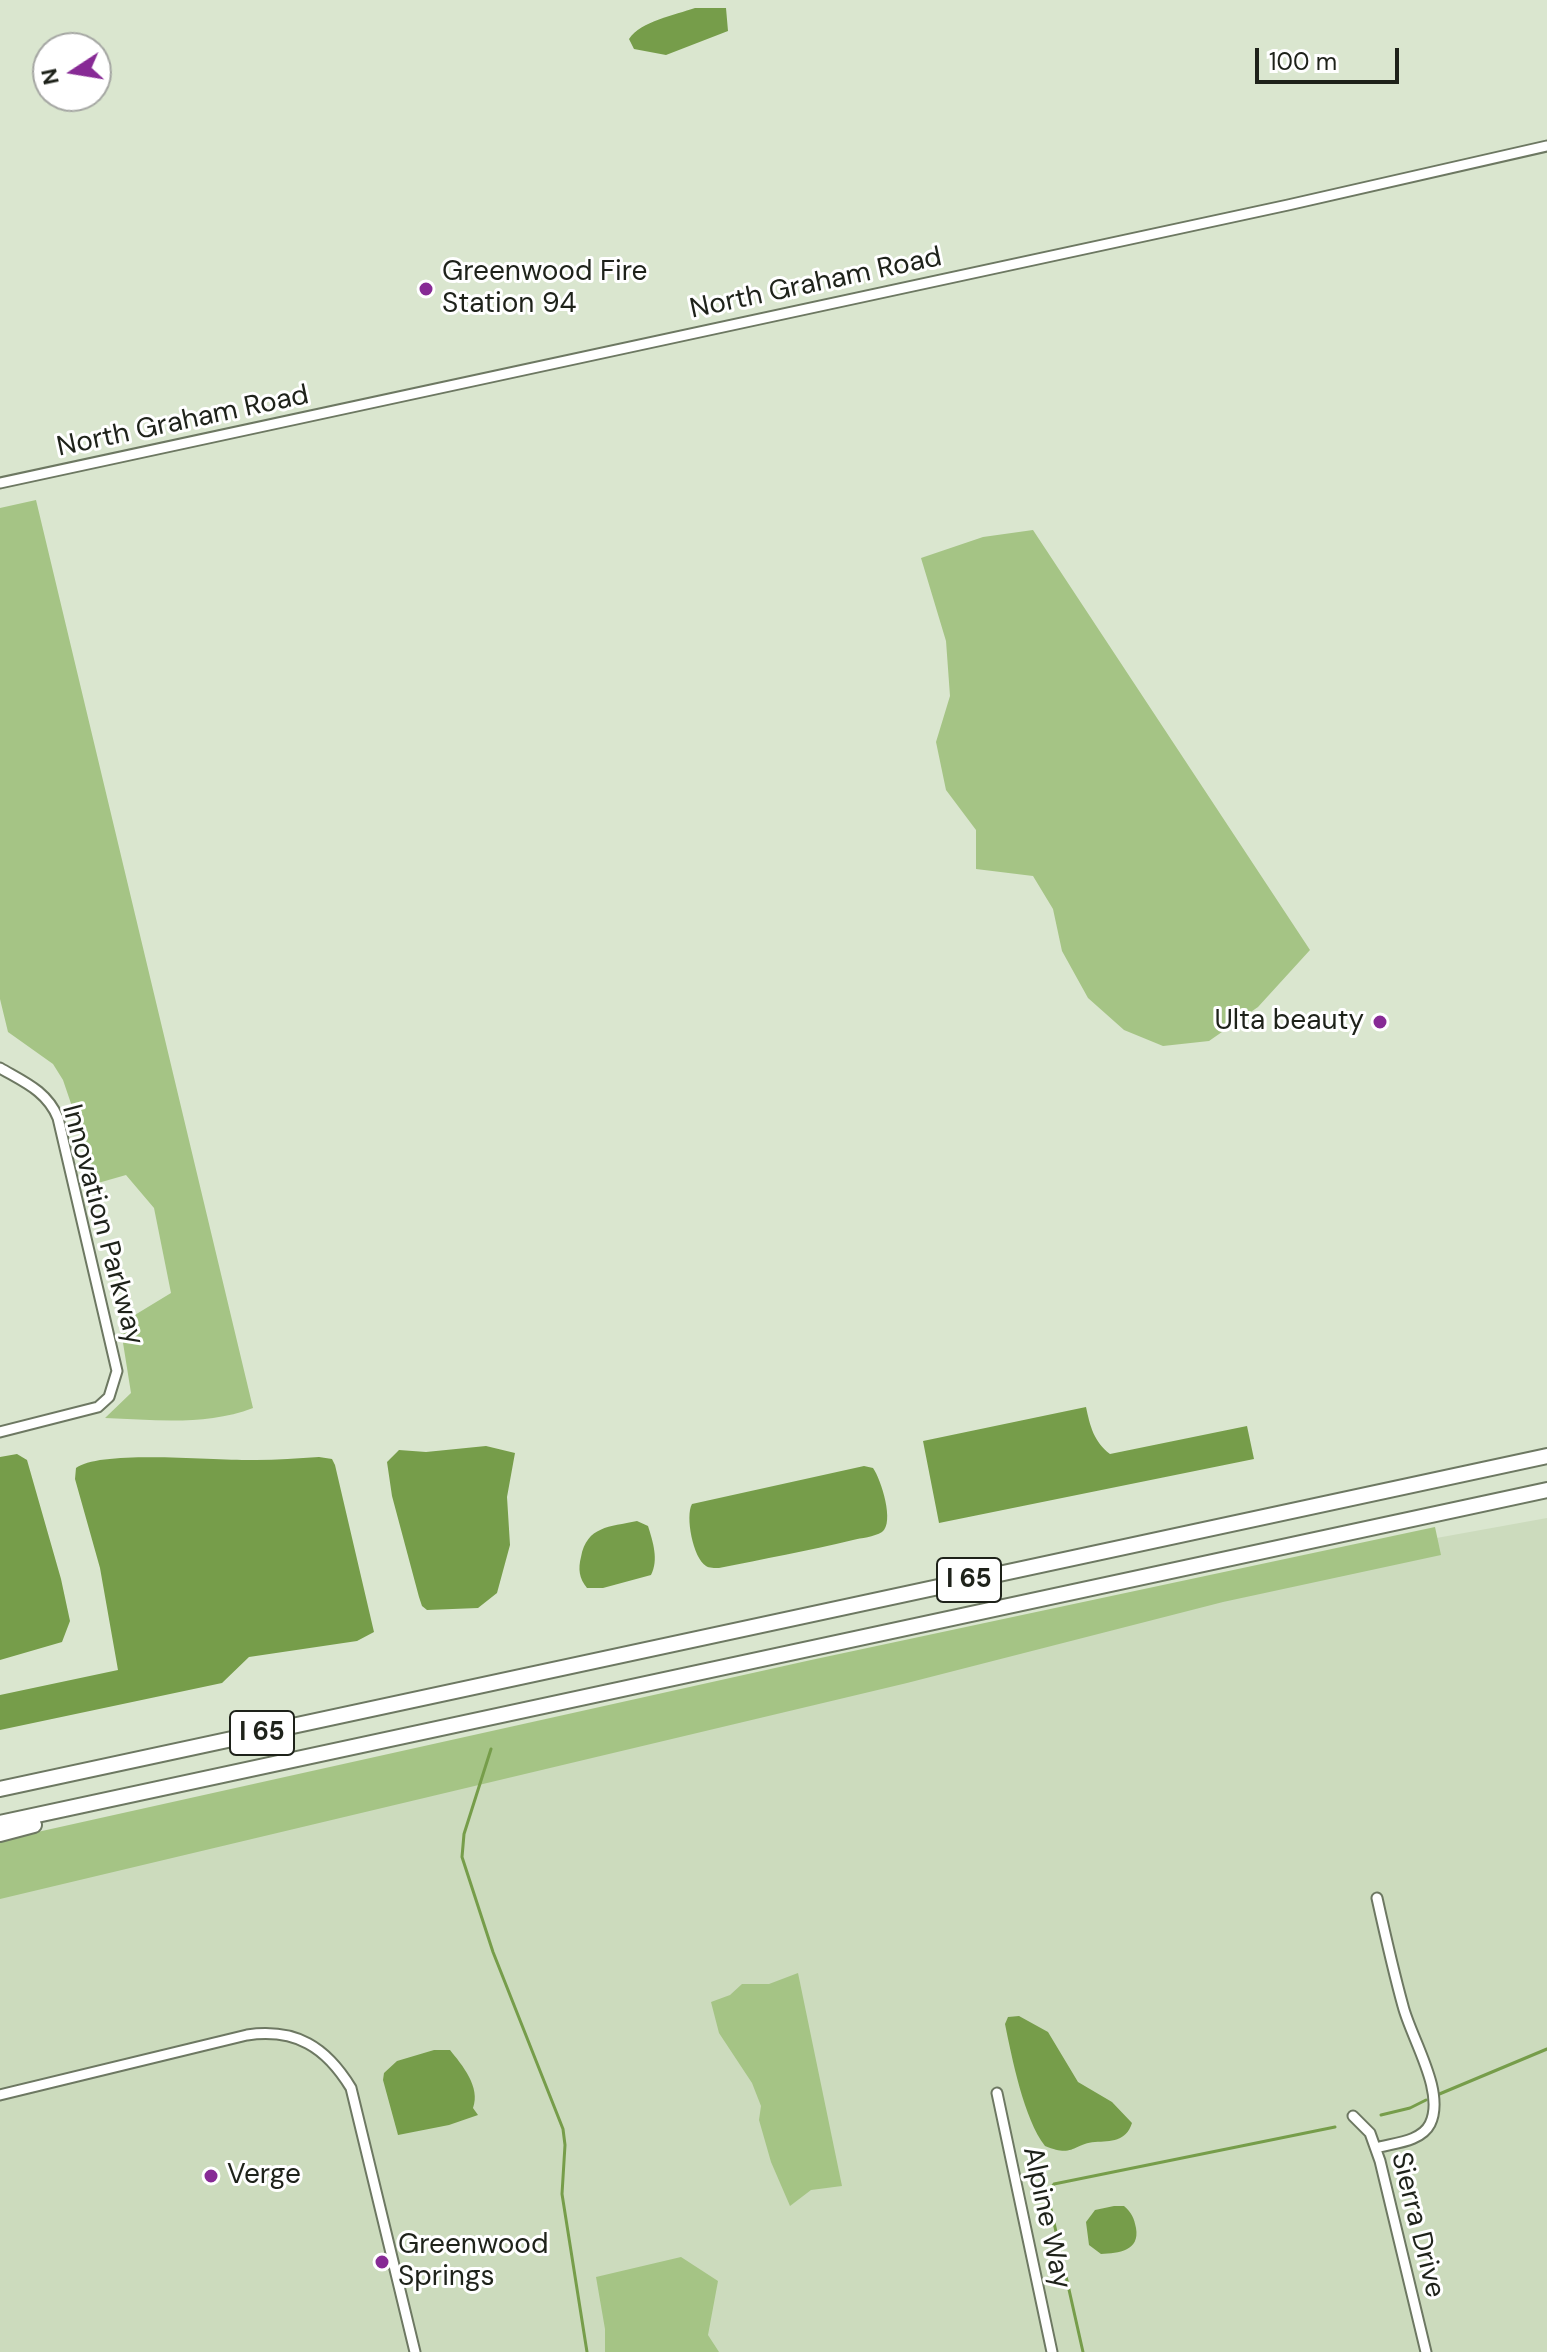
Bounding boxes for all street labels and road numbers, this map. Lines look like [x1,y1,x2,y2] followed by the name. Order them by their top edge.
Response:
[687,241,945,327] street label: North Graham Road
[54,379,312,465] street label: North Graham Road
[54,1101,150,1349] street label: Innovation Parkway
[937,1558,1001,1602] road number: I 65
[230,1711,294,1755] road number: I 65
[1015,2144,1077,2292] street label: Alpine Way
[1383,2149,1451,2301] street label: Sierra Drive

